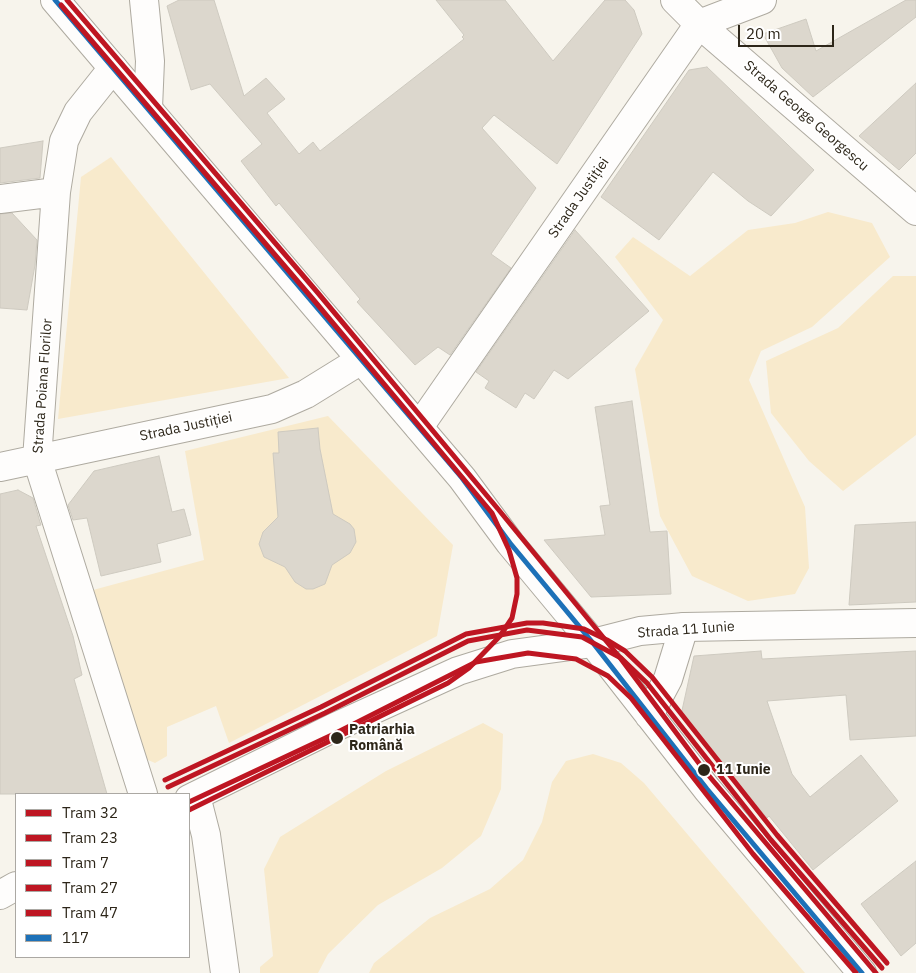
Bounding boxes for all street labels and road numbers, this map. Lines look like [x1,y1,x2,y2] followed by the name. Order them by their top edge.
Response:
[740,57,872,175] street label: Strada George Georgescu
[545,155,613,241] street label: Strada Justiției
[30,318,56,454] street label: Strada Poiana Florilor
[138,409,234,445] street label: Strada Justiției
[637,618,735,642] street label: Strada 11 Iunie

